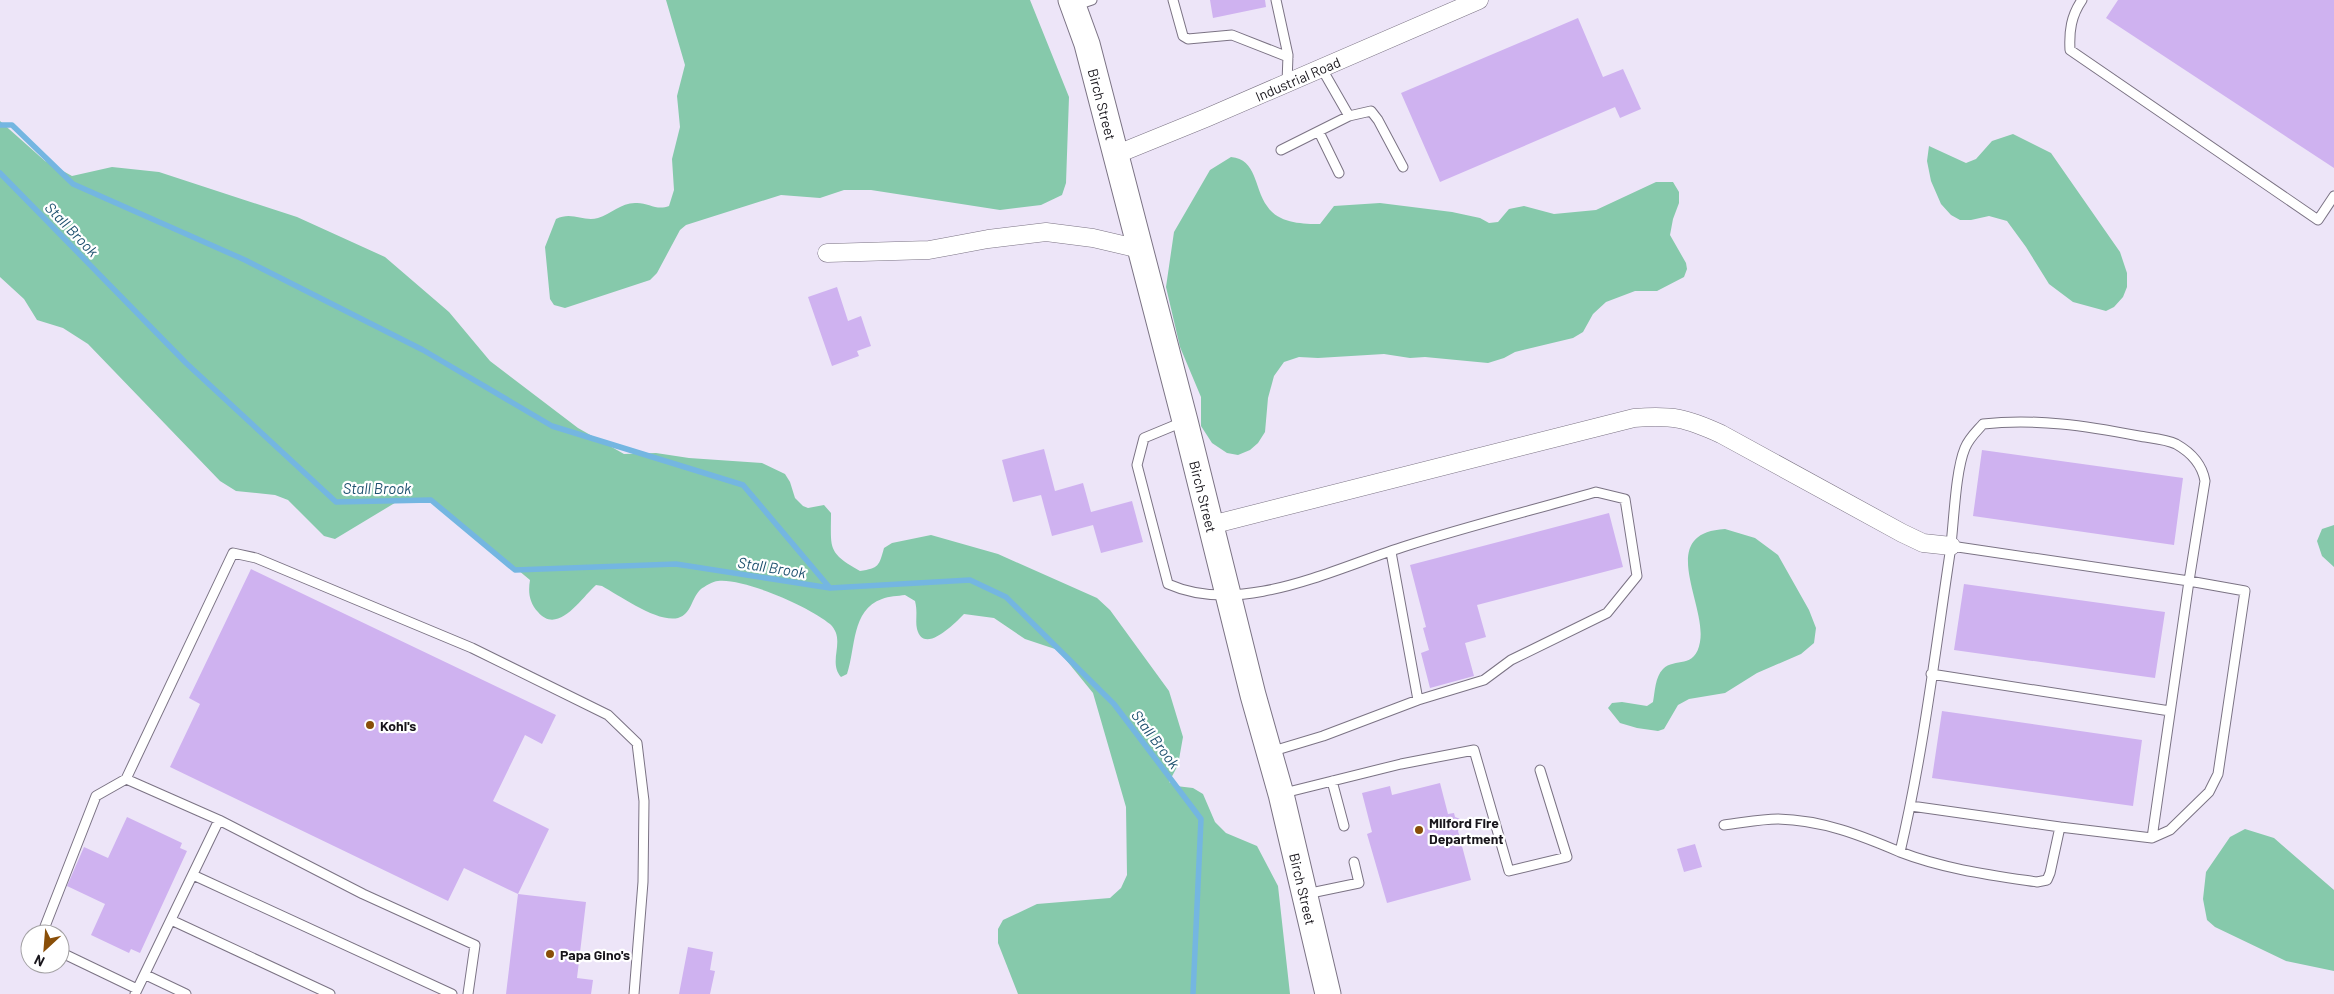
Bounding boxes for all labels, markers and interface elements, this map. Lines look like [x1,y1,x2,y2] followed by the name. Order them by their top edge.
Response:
[1252,53,1343,104] street label: Industrial Road
[1085,67,1120,142] street label: Birch Street
[42,198,103,260] water label: Stall Brook
[1187,459,1221,534] street label: Birch Street
[343,479,412,497] water label: Stall Brook
[737,553,808,581] water label: Stall Brook
[1128,706,1184,772] water label: Stall Brook
[380,717,416,734] place label: Kohl's
[364,719,376,731] marker: Kohl's
[1429,814,1504,847] place label: Milford Fire Department
[1413,824,1425,836] marker: Milford Fire Department
[1287,851,1320,927] street label: Birch Street
[20,924,70,974] north arrow
[560,946,630,963] place label: Papa Gino's
[544,948,556,960] marker: Papa Gino's
[31,951,47,971] text: N

